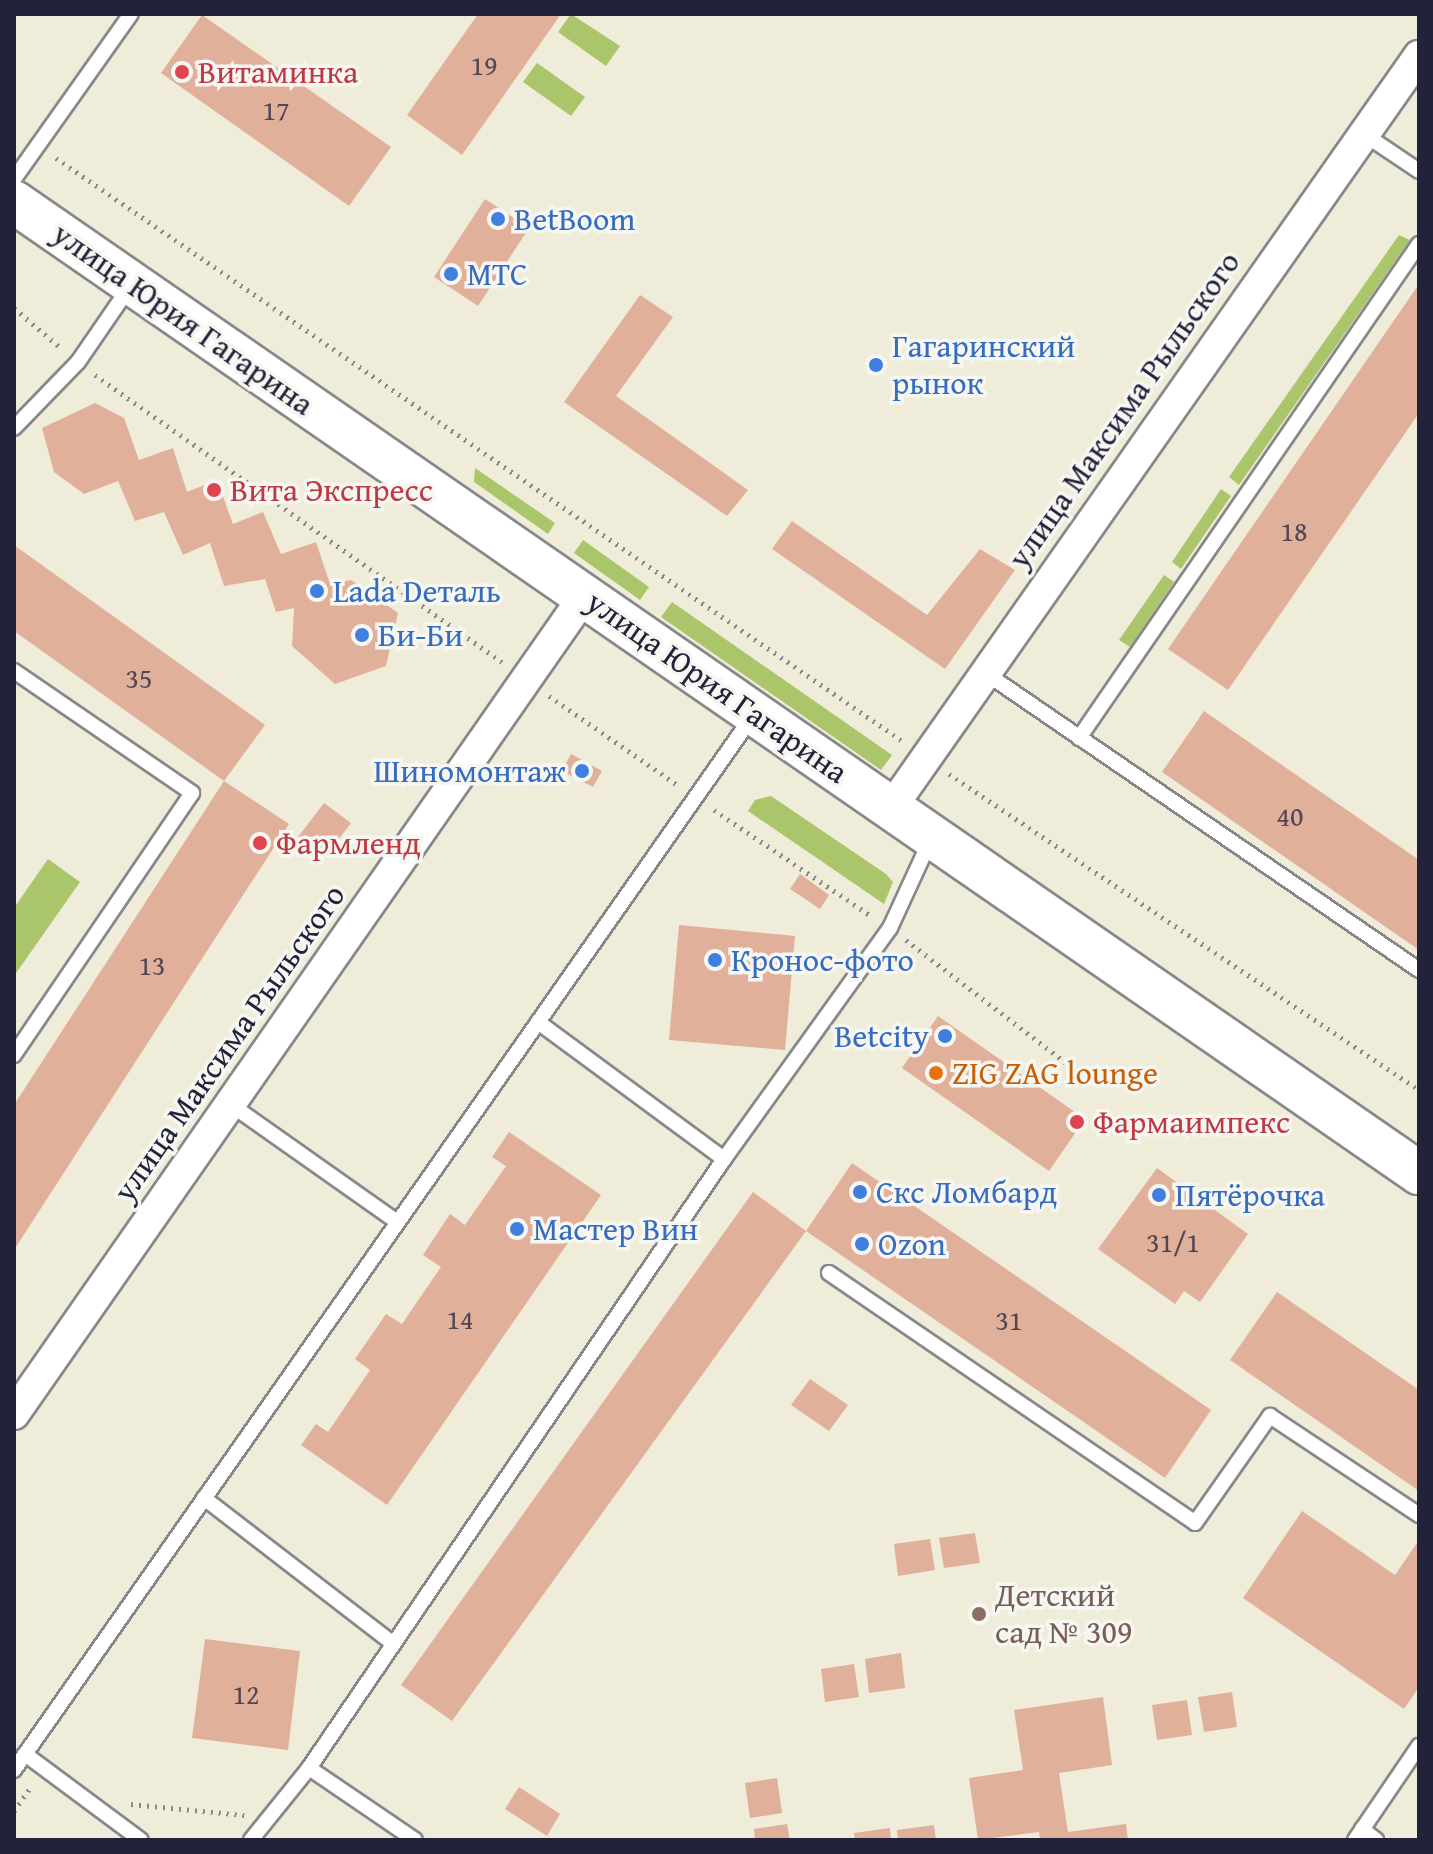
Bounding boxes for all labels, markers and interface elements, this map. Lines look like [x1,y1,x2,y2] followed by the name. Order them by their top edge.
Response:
[471,48,497,82] house number: 19
[198,53,358,91] place label: Витаминка
[173,63,191,81] marker: Витаминка
[263,93,289,127] house number: 17
[514,200,635,238] place label: BetBoom
[489,210,507,228] marker: BetBoom
[45,214,321,424] street label: улица Юрия Гагарина
[1000,244,1248,576] street label: улица Максима Рыльского
[467,255,527,293] place label: МТС
[442,265,460,283] marker: МТС
[892,328,1075,403] place label: Гагаринский рынок
[867,356,885,374] marker: Гагаринский рынок
[230,471,433,509] place label: Вита Экспресс
[205,481,223,499] marker: Вита Экспресс
[1281,514,1307,548] house number: 18
[333,572,501,610] place label: Lada Dеталь
[308,582,326,600] marker: Lada Dеталь
[579,582,855,792] street label: улица Юрия Гагарина
[378,616,463,654] place label: Би-Би
[353,626,371,644] marker: Би-Би
[126,661,152,695] house number: 35
[373,752,566,790] place label: Шиномонтаж
[573,762,591,780] marker: Шиномонтаж
[1277,799,1303,833] house number: 40
[276,824,421,862] place label: Фармленд
[251,834,269,852] marker: Фармленд
[105,877,353,1209] street label: улица Максима Рыльского
[731,941,914,979] place label: Кронос-фото
[139,948,165,982] house number: 13
[706,951,724,969] marker: Кронос-фото
[834,1017,929,1055] place label: Betcity
[936,1027,954,1045] marker: Betcity
[952,1054,1158,1092] place label: ZIG ZAG lounge
[927,1064,945,1082] marker: ZIG ZAG lounge
[1093,1103,1290,1141] place label: Фармаимпекс
[1068,1113,1086,1131] marker: Фармаимпекс
[876,1173,1057,1211] place label: Скс Ломбард
[1175,1176,1325,1214] place label: Пятёрочка
[851,1183,869,1201] marker: Скс Ломбард
[1150,1186,1168,1204] marker: Пятёрочка
[533,1210,698,1248] place label: Мастер Вин
[508,1220,526,1238] marker: Мастер Вин
[878,1225,946,1263] place label: Ozon
[1146,1225,1200,1259] house number: 31/1
[853,1235,871,1253] marker: Ozon
[447,1302,473,1336] house number: 14
[996,1303,1022,1337] house number: 31
[995,1577,1132,1652] place label: Детский сад № 309
[970,1605,988,1623] marker: Детский сад № 309
[233,1677,259,1711] house number: 12

